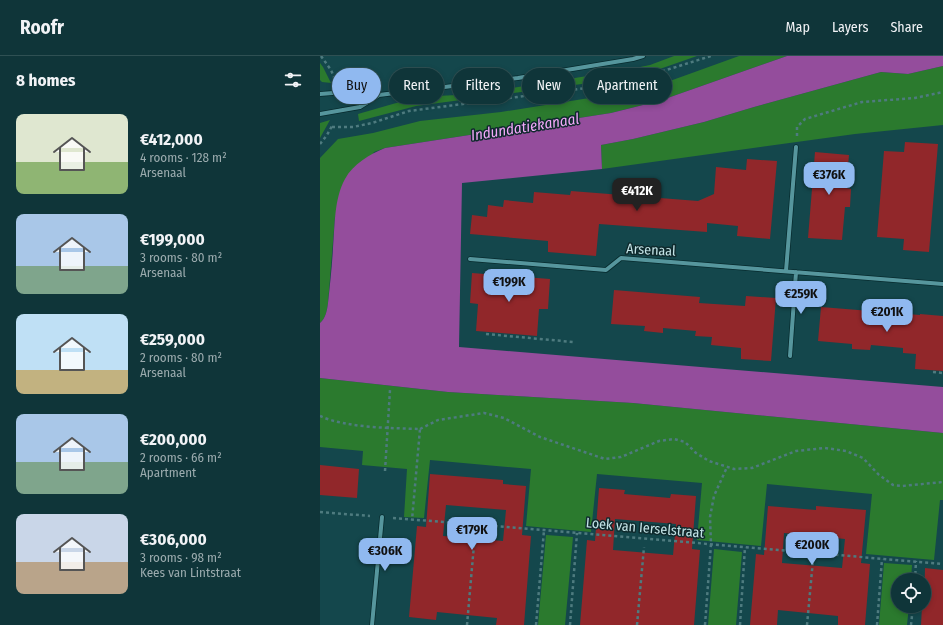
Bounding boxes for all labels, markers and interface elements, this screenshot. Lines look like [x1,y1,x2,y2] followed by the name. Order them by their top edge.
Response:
[20,16,64,39] text: Roofr
[786,19,810,36] text: Map
[832,19,868,36] text: Layers
[890,19,923,36] text: Share
[332,68,381,104] chip: Buy
[389,68,444,104] chip: Rent
[452,68,514,104] chip: Filters
[522,68,575,104] chip: New
[583,68,672,104] chip: Apartment
[282,69,304,91] icon: filters
[16,70,76,91] text: 8 homes
[470,110,581,144] water label: Indundatiekanaal
[140,129,203,150] text: €412,000
[48,130,96,178] icon: home
[140,150,227,165] text: 4 rooms · 128 m²
[801,162,857,196] pin: €376K
[140,165,186,180] text: Arsenaal
[813,167,845,182] text: €376K
[609,178,665,212] pin: €412K
[621,183,653,198] text: €412K
[140,229,205,250] text: €199,000
[48,230,96,278] icon: home
[626,240,676,260] street label: Arsenaal
[140,250,222,265] text: 3 rooms · 80 m²
[140,265,186,280] text: Arsenaal
[481,269,537,303] pin: €199K
[492,274,526,289] text: €199K
[773,281,829,315] pin: €259K
[784,286,818,301] text: €259K
[859,299,915,333] pin: €201K
[871,304,903,319] text: €201K
[140,329,205,350] text: €259,000
[48,330,96,378] icon: home
[140,350,222,365] text: 2 rooms · 80 m²
[140,365,186,380] text: Arsenaal
[140,429,207,450] text: €200,000
[48,430,96,478] icon: home
[140,450,222,465] text: 2 rooms · 66 m²
[140,465,196,480] text: Apartment
[585,514,705,542] street label: Loek van Ierselstraat
[444,517,500,551] pin: €179K
[456,522,488,537] text: €179K
[140,529,207,550] text: €306,000
[48,530,96,578] icon: home
[784,532,840,566] pin: €200K
[795,537,829,552] text: €200K
[357,538,413,572] pin: €306K
[368,543,402,558] text: €306K
[140,550,222,565] text: 3 rooms · 98 m²
[140,565,241,580] text: Kees van Lintstraat
[891,573,931,613] map controls
[891,573,931,613] button: locate

